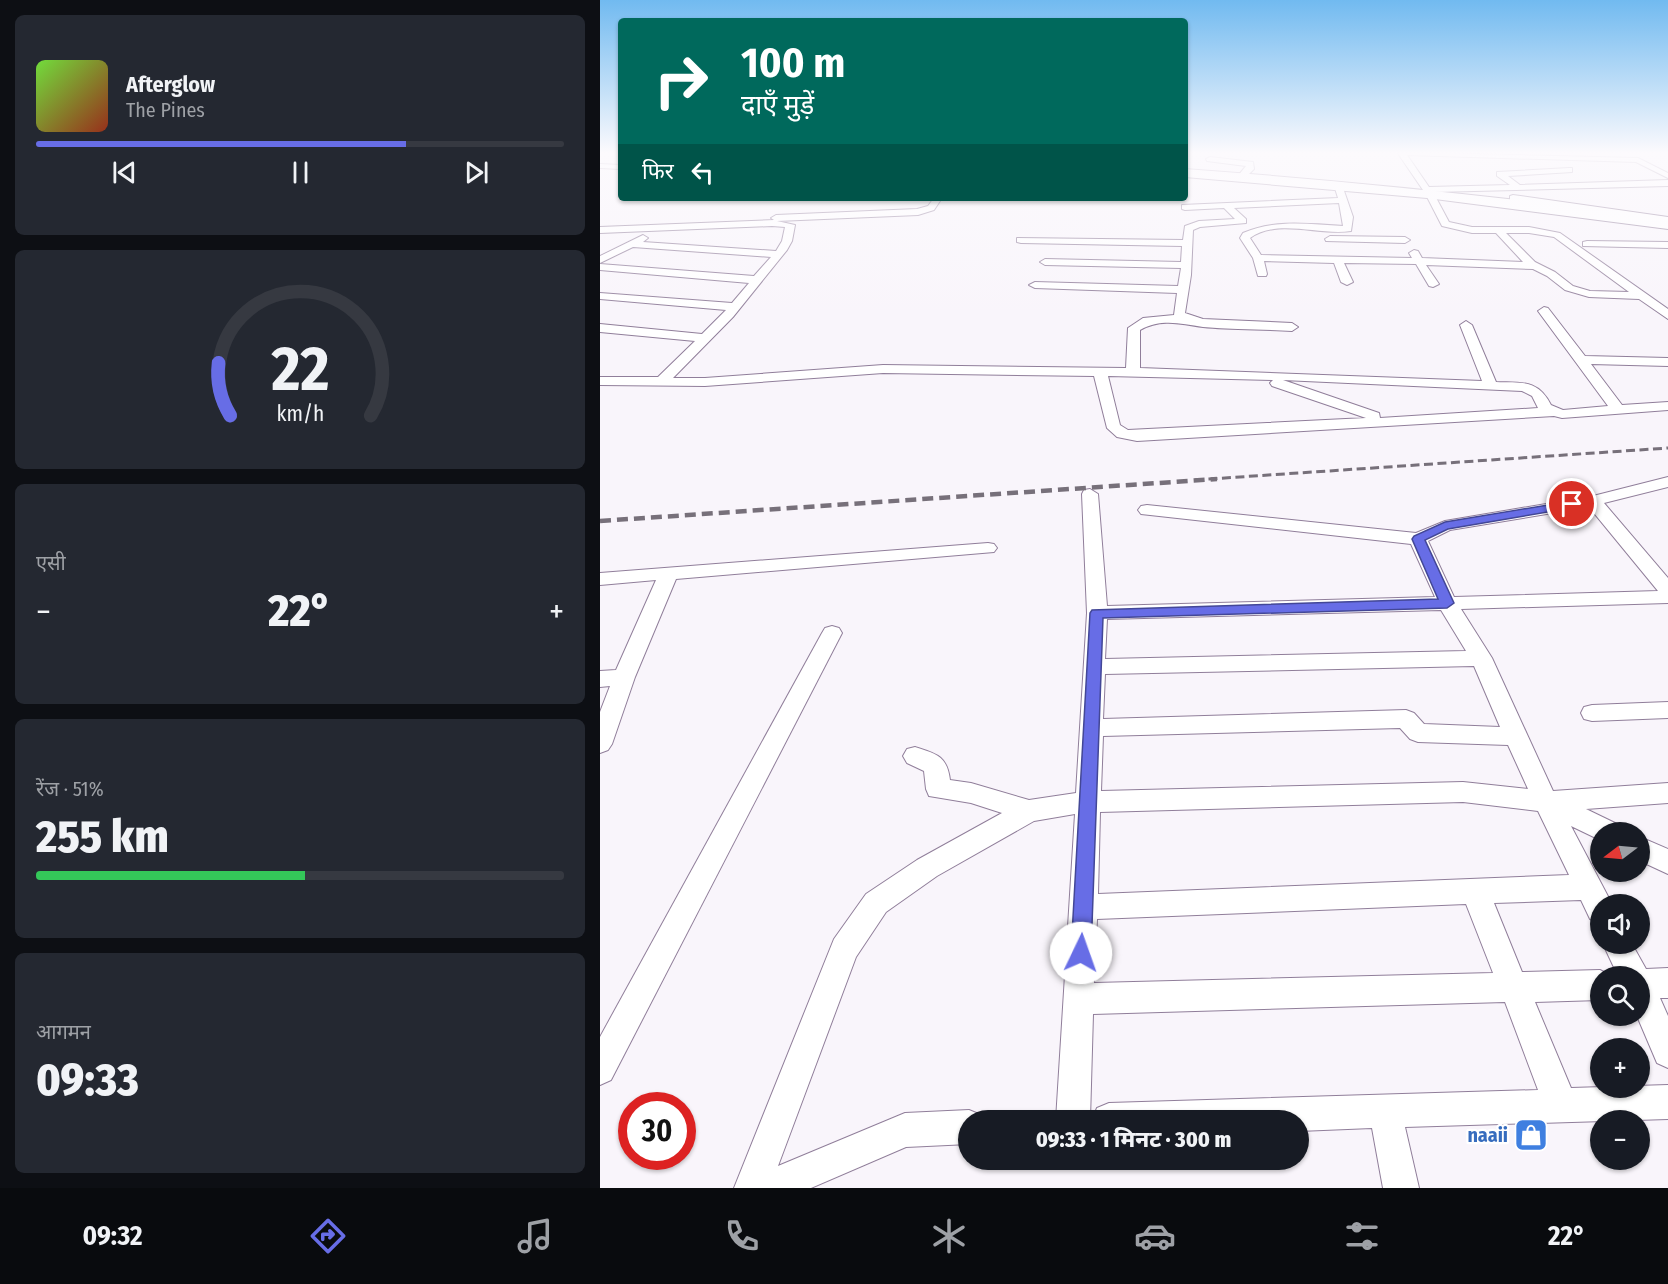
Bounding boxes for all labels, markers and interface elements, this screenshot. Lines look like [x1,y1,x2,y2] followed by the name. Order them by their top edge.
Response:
[741,38,845,88] text: 100 m
[642,42,720,120] icon: right
[126,71,215,98] text: Afterglow
[741,89,814,121] text: दाएँ मुड़ें
[126,98,205,122] text: The Pines
[108,156,141,189] icon: previous
[284,156,317,189] icon: pause
[460,156,493,189] icon: next
[686,156,719,189] icon: left
[642,158,674,185] text: फिर
[270,333,329,408] text: 22
[276,402,324,428] text: km/h
[1546,478,1597,529] pin
[1555,487,1588,520] icon: arrive
[36,551,66,575] text: एसी
[268,584,332,638] text: 22°
[36,592,51,632] text: −
[549,592,564,632] text: +
[36,777,104,801] text: रेंज · 51%
[36,810,169,864] text: 255 km
[1590,822,1650,882] north arrow
[1590,822,1650,1170] map controls
[1590,894,1650,954] button: sound
[1049,921,1113,985] position arrow
[1590,966,1650,1026] button: search
[36,1020,91,1044] text: आगमन
[1590,1038,1650,1098] button: +
[36,1053,139,1107] text: 09:33
[618,1092,696,1170] speed limit sign: 30
[1590,1110,1650,1170] button: −
[1513,1117,1549,1153] shop icon: naaii
[1467,1123,1508,1147] place label: naaii
[1036,1126,1231,1153] text: 09:33 · 1 मिनट · 300 m
[307,1215,349,1257] icon: directions
[514,1215,556,1257] icon: music
[721,1215,763,1257] icon: phone
[928,1215,970,1257] icon: climate
[1134,1215,1176,1257] icon: car
[1341,1215,1383,1257] icon: filters
[82,1220,143,1252] text: 09:32
[1548,1220,1586,1252] text: 22°

